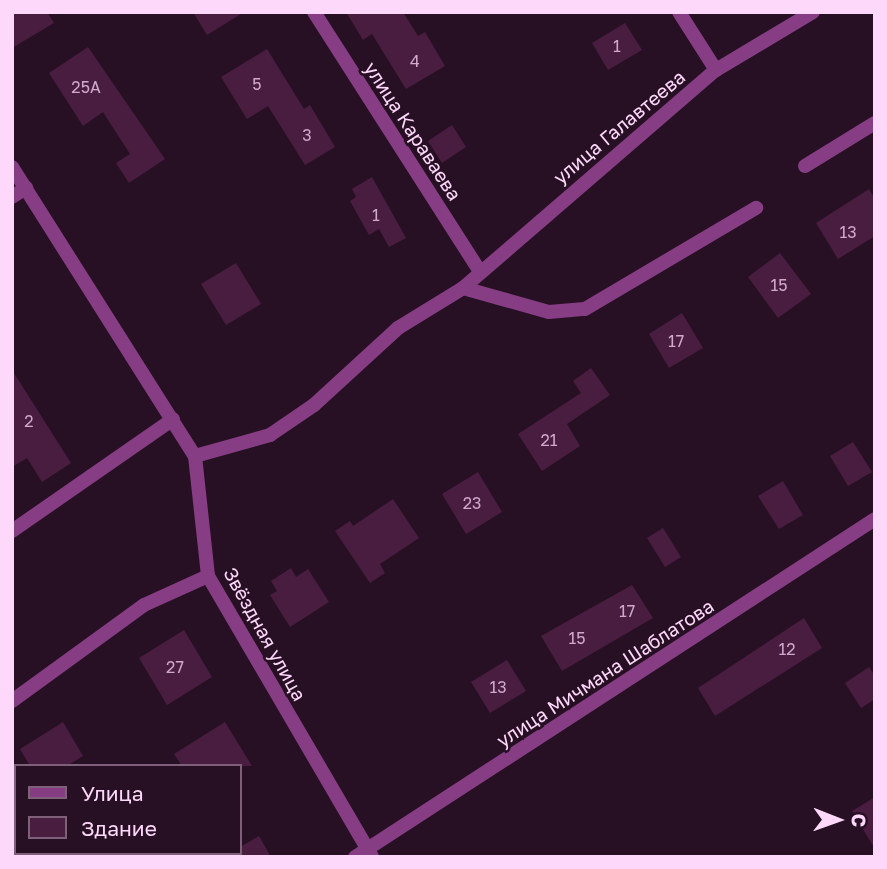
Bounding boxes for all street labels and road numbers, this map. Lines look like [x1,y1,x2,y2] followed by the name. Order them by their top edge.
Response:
[360,57,466,205] street label: улица Караваева
[549,65,689,189] street label: улица Галавтеева
[219,563,311,705] street label: Звёздная улица
[492,594,718,752] street label: улица Мичмана Шаблатова

